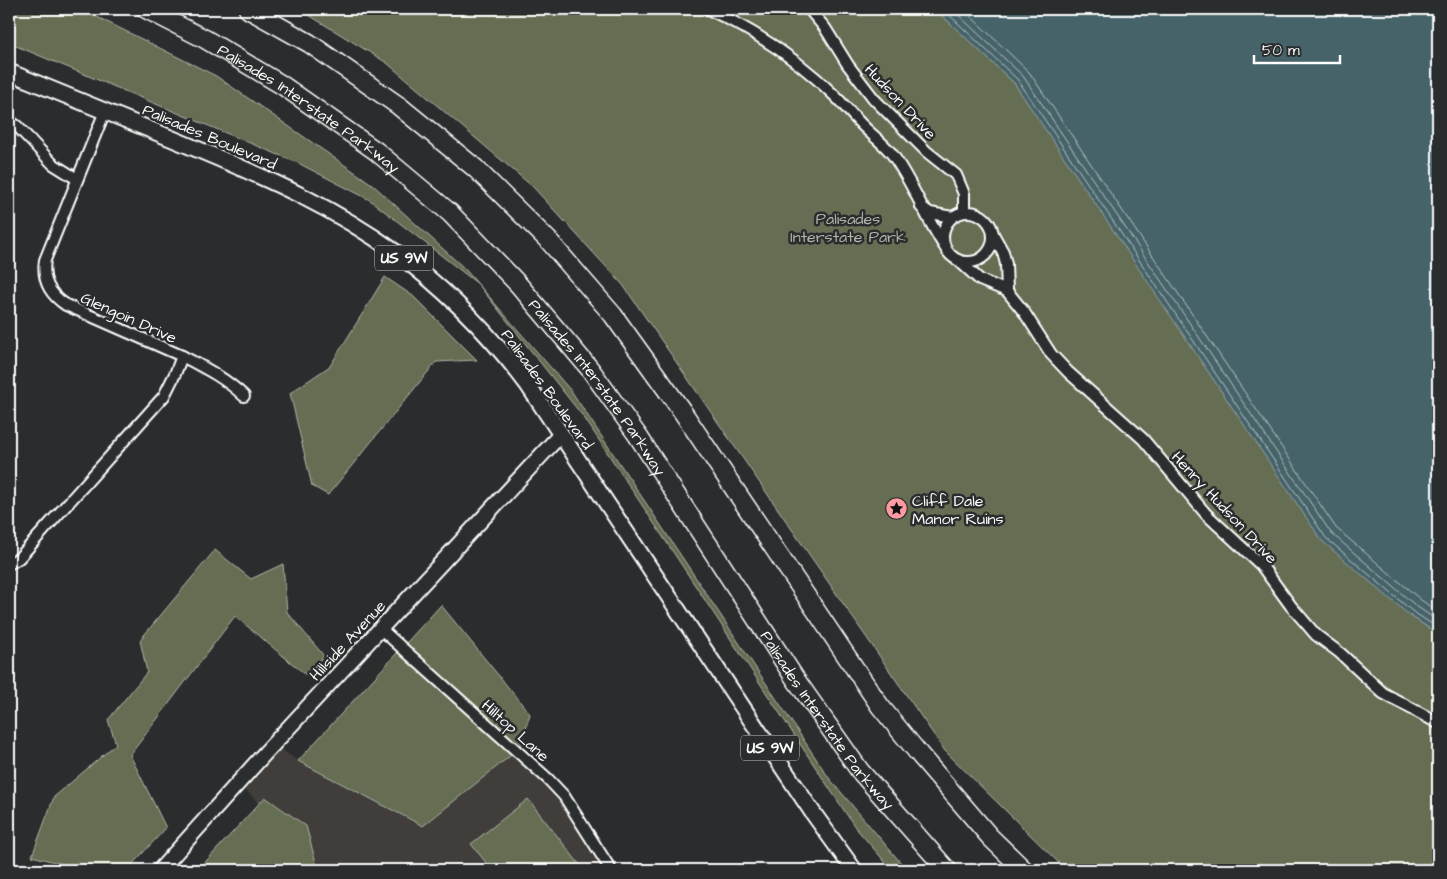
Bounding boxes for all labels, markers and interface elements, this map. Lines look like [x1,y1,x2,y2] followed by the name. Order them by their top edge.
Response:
[1254,32,1341,64] scale bar
[213,39,404,179] street label: Palisades Interstate Parkway
[1262,40,1300,61] text: 50 m
[859,59,941,145] street label: Hudson Drive
[139,99,280,175] street label: Palisades Boulevard
[790,208,906,248] park label: Palisades Interstate Park
[375,246,433,270] road number: US 9W
[77,287,180,350] street label: Glengoin Drive
[523,295,671,481] street label: Palisades Interstate Parkway
[496,325,598,454] street label: Palisades Boulevard
[1166,447,1282,570] street label: Henry Hudson Drive
[912,490,1004,530] place label: Cliff Dale Manor Ruins
[884,497,908,521] place icon: Cliff Dale Manor Ruins
[305,595,391,686] street label: Hillside Avenue
[755,627,899,816] street label: Palisades Interstate Parkway
[477,695,554,767] street label: Hilltop Lane
[741,736,799,760] road number: US 9W

